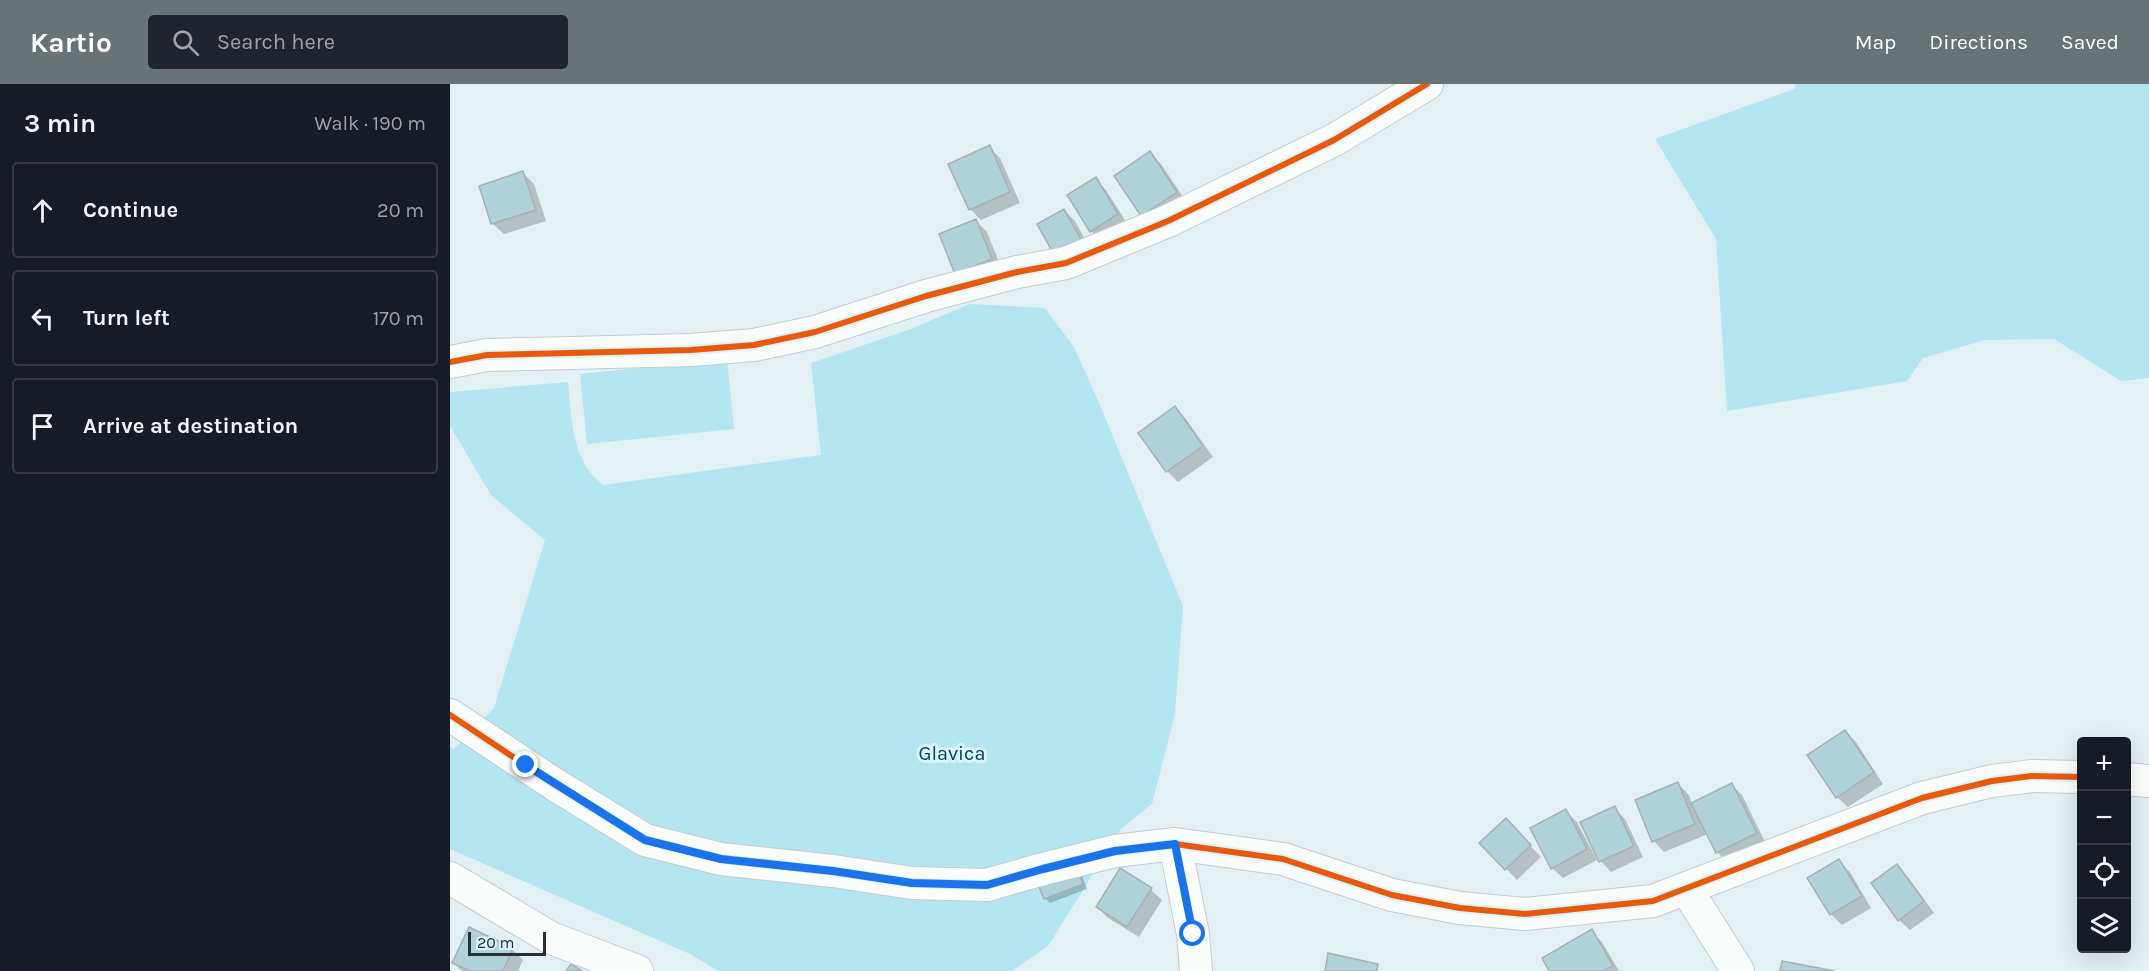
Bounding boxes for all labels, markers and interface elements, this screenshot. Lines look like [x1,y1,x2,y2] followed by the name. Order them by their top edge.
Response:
[148,15,568,69] search box
[30,26,112,59] text: Kartio
[169,26,202,59] icon: search
[217,29,335,55] text: Search here
[1855,30,1896,54] text: Map
[1929,30,2028,54] text: Directions
[2061,30,2119,54] text: Saved
[24,108,96,139] text: 3 min
[314,112,426,135] text: Walk · 190 m
[26,194,59,227] icon: ahead
[83,197,178,223] text: Continue
[377,199,424,222] text: 20 m
[26,302,59,335] icon: left
[83,305,170,331] text: Turn left
[373,307,424,330] text: 170 m
[26,410,59,443] icon: arrive
[83,413,298,439] text: Arrive at destination
[2077,737,2131,953] map controls
[2077,737,2131,791] button: +
[919,742,985,765] park label: Glavica
[512,751,538,777] route end
[2077,791,2131,845] button: −
[2077,845,2131,899] button: locate
[2077,899,2131,953] button: layers
[1179,920,1205,946] route start
[468,929,546,956] scale bar
[477,933,515,952] text: 20 m

